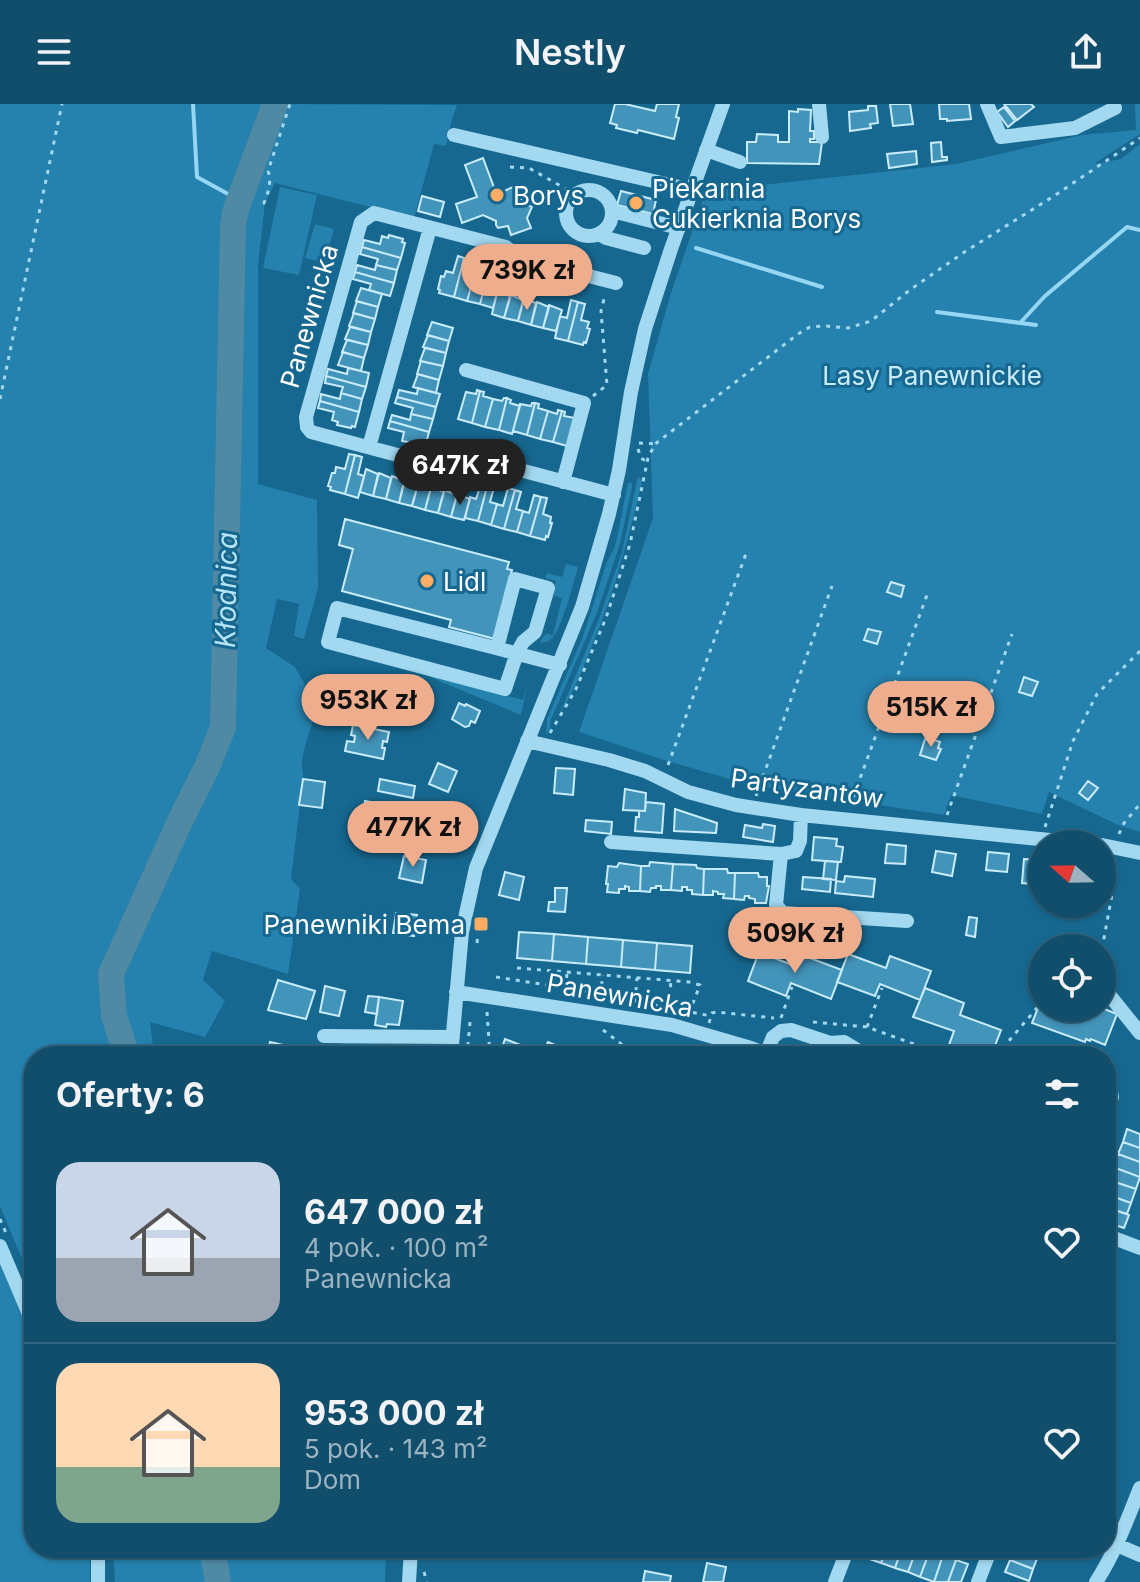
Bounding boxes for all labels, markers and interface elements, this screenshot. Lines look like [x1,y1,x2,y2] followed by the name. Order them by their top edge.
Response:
[32,30,76,74] icon: menu
[514,30,626,74] text: Nestly
[1064,30,1108,74] icon: share
[652,173,861,234] place label: Piekarnia Cukierknia Borys
[513,180,584,211] place label: Borys
[488,186,506,204] marker: Borys
[627,194,645,212] marker: Piekarnia Cukierknia Borys
[274,241,344,391] street label: Panewnicka
[453,244,601,312] pin: 739K zł
[479,254,575,285] text: 739K zł
[822,360,1042,391] park label: Lasy Panewnickie
[386,439,534,507] pin: 647K zł
[412,449,508,480] text: 647K zł
[208,532,244,648] water label: Kłodnica
[443,566,486,597] place label: Lidl
[418,572,436,590] marker: Lidl
[294,674,442,742] pin: 953K zł
[857,681,1005,749] pin: 515K zł
[319,684,417,715] text: 953K zł
[885,691,977,722] text: 515K zł
[729,762,885,814] street label: Partyzantów
[339,801,487,869] pin: 477K zł
[365,811,461,842] text: 477K zł
[1028,830,1116,918] north arrow
[1028,830,1116,1022] map controls
[721,907,869,975] pin: 509K zł
[263,909,465,940] place label: Panewniki Bema
[472,915,490,933] marker: Panewniki Bema
[746,917,844,948] text: 509K zł
[1028,934,1116,1022] button: locate
[544,967,696,1023] street label: Panewnicka
[1040,1072,1084,1116] icon: filters
[56,1074,205,1115] text: Oferty: 6
[304,1191,482,1232] text: 647 000 zł
[120,1194,216,1290] icon: home
[1040,1220,1084,1264] icon: heart
[304,1232,488,1263] text: 4 pok. · 100 m²
[304,1263,452,1294] text: Panewnicka
[304,1392,483,1433] text: 953 000 zł
[120,1395,216,1491] icon: home
[1040,1421,1084,1465] icon: heart
[304,1433,488,1464] text: 5 pok. · 143 m²
[304,1464,361,1495] text: Dom

